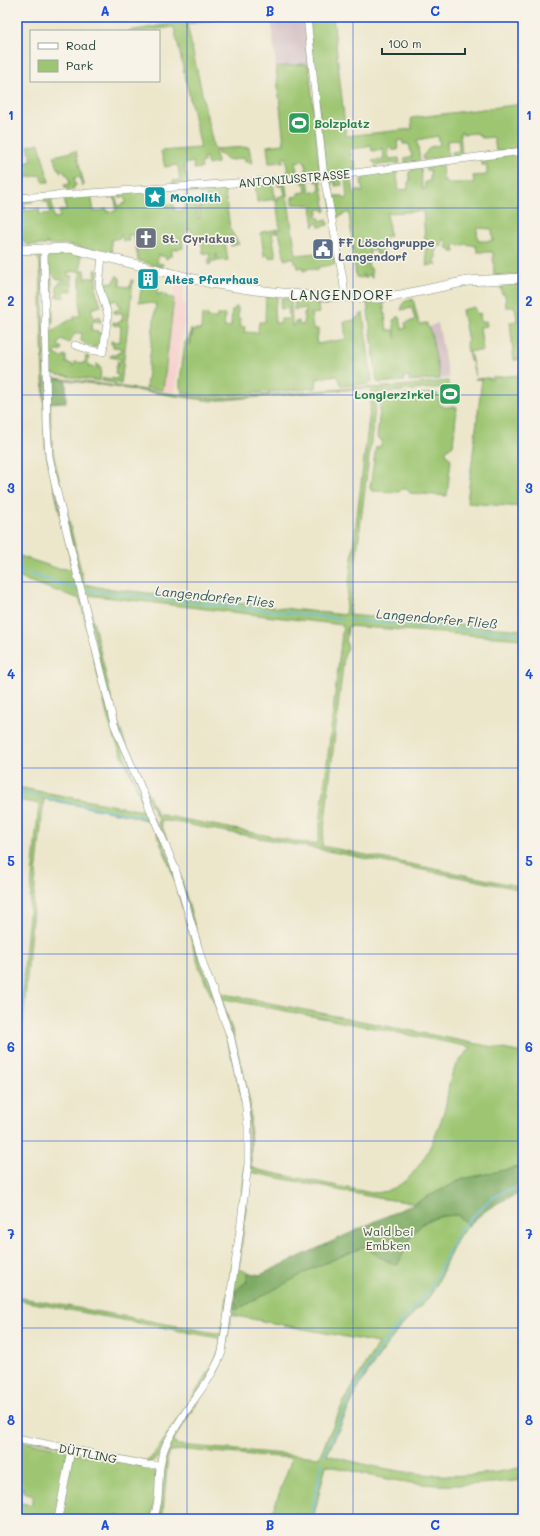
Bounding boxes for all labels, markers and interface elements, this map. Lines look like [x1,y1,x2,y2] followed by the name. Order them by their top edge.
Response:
[100,2,110,19] text: A
[266,2,275,19] text: B
[430,2,440,19] text: C
[30,30,160,82] legend
[382,30,465,56] scale bar
[388,35,422,51] text: 100 m
[66,37,96,53] text: Road
[66,57,93,73] text: Park
[8,106,14,123] text: 1
[526,106,532,123] text: 1
[286,110,312,136] sports icon: Bolzplatz
[314,115,370,131] place label: Bolzplatz
[237,165,351,191] street label: ANTONIUSSTRASSE
[142,184,168,210] place icon: Monolith
[170,189,221,205] place label: Monolith
[133,225,159,251] church icon: St. Cyriakus
[162,230,235,246] place label: St. Cyriakus
[338,234,435,264] place label: FF Löschgruppe Langendorf
[310,236,336,262] public building icon: FF Löschgruppe Langendorf
[135,266,161,292] building icon: Altes Pfarrhaus
[164,271,259,287] place label: Altes Pfarrhaus
[290,285,394,304] district label: LANGENDORF
[7,292,15,309] text: 2
[525,292,533,309] text: 2
[437,381,463,407] sports icon: Longierzirkel
[354,386,434,402] place label: Longierzirkel
[7,479,15,496] text: 3
[525,479,533,496] text: 3
[154,581,276,611] water label: Langendorfer Flies
[375,604,499,632] water label: Langendorfer Fließ
[7,665,15,682] text: 4
[525,665,533,682] text: 4
[7,852,15,869] text: 5
[525,852,533,869] text: 5
[7,1038,15,1055] text: 6
[525,1038,533,1055] text: 6
[362,1223,414,1253] park label: Wald bei Embken
[7,1225,15,1242] text: 7
[525,1225,533,1242] text: 7
[7,1411,15,1428] text: 8
[525,1411,533,1428] text: 8
[58,1440,119,1466] street label: DÜTTLING
[100,1516,110,1533] text: A
[266,1516,275,1533] text: B
[430,1516,440,1533] text: C

